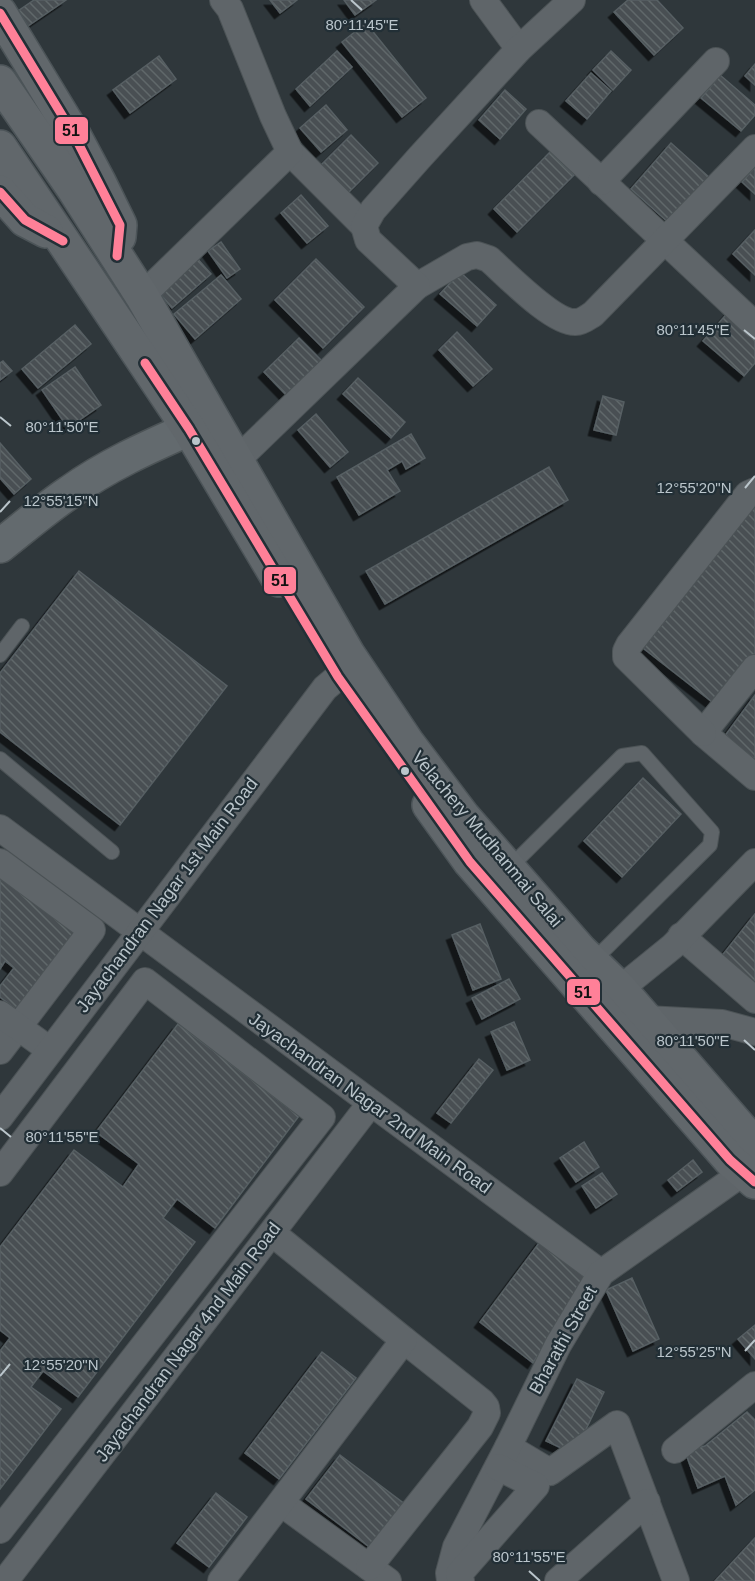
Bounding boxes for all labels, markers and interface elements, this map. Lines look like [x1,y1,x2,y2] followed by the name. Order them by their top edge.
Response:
[325,16,399,33] text: 80°11'45"E
[54,116,89,145] line badge: 51
[62,122,80,139] text: 51
[656,321,730,338] text: 80°11'45"E
[25,418,99,435] text: 80°11'50"E
[190,435,202,447] unlabelled marker
[656,479,732,496] text: 12°55'20"N
[23,492,99,509] text: 12°55'15"N
[263,566,297,595] line badge: 51
[271,572,289,589] text: 51
[408,747,566,931] street label: Velachery Mudhanmai Salai
[399,765,411,777] unlabelled marker
[72,774,262,1016] street label: Jayachandran Nagar 1st Main Road
[566,978,601,1006] line badge: 51
[574,984,592,1001] text: 51
[245,1008,495,1198] street label: Jayachandran Nagar 2nd Main Road
[656,1032,730,1049] text: 80°11'50"E
[25,1128,99,1145] text: 80°11'55"E
[91,1219,285,1465] street label: Jayachandran Nagar 4nd Main Road
[525,1283,601,1397] street label: Bharathi Street
[656,1343,732,1360] text: 12°55'25"N
[23,1356,99,1373] text: 12°55'20"N
[492,1548,566,1565] text: 80°11'55"E

